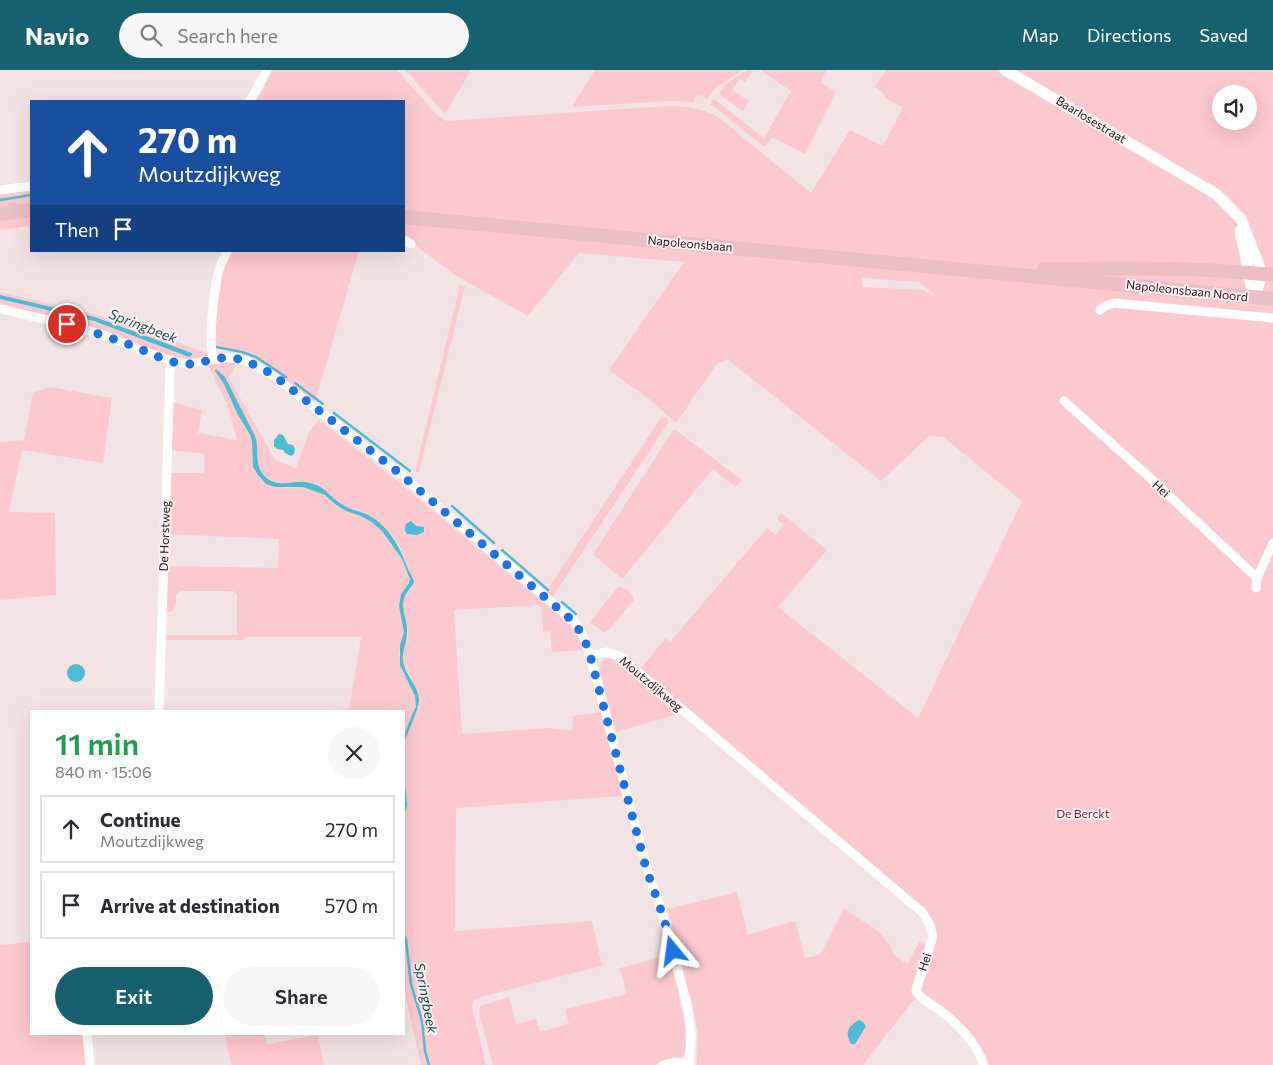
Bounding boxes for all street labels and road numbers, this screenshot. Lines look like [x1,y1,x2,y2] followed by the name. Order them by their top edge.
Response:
[1054,93,1129,146] street label: Baarlosestraat
[647,232,733,254] street label: Napoleonsbaan
[1126,277,1249,303] street label: Napoleonsbaan Noord
[1150,477,1173,500] street label: Hei
[156,500,172,572] street label: De Horstweg
[617,653,686,714] street label: Moutzdijkweg
[915,951,934,973] street label: Hei

